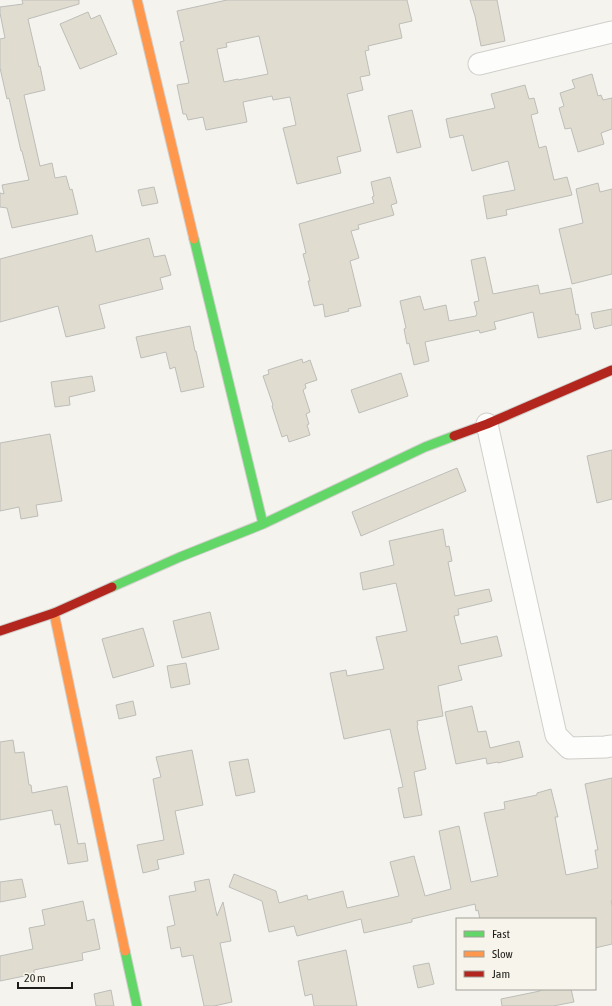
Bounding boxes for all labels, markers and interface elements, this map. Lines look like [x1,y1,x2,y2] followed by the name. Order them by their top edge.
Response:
[456,918,596,990] legend
[492,927,510,941] text: Fast
[492,947,513,961] text: Slow
[18,964,72,990] scale bar
[492,967,510,981] text: Jam
[24,971,46,985] text: 20 m

